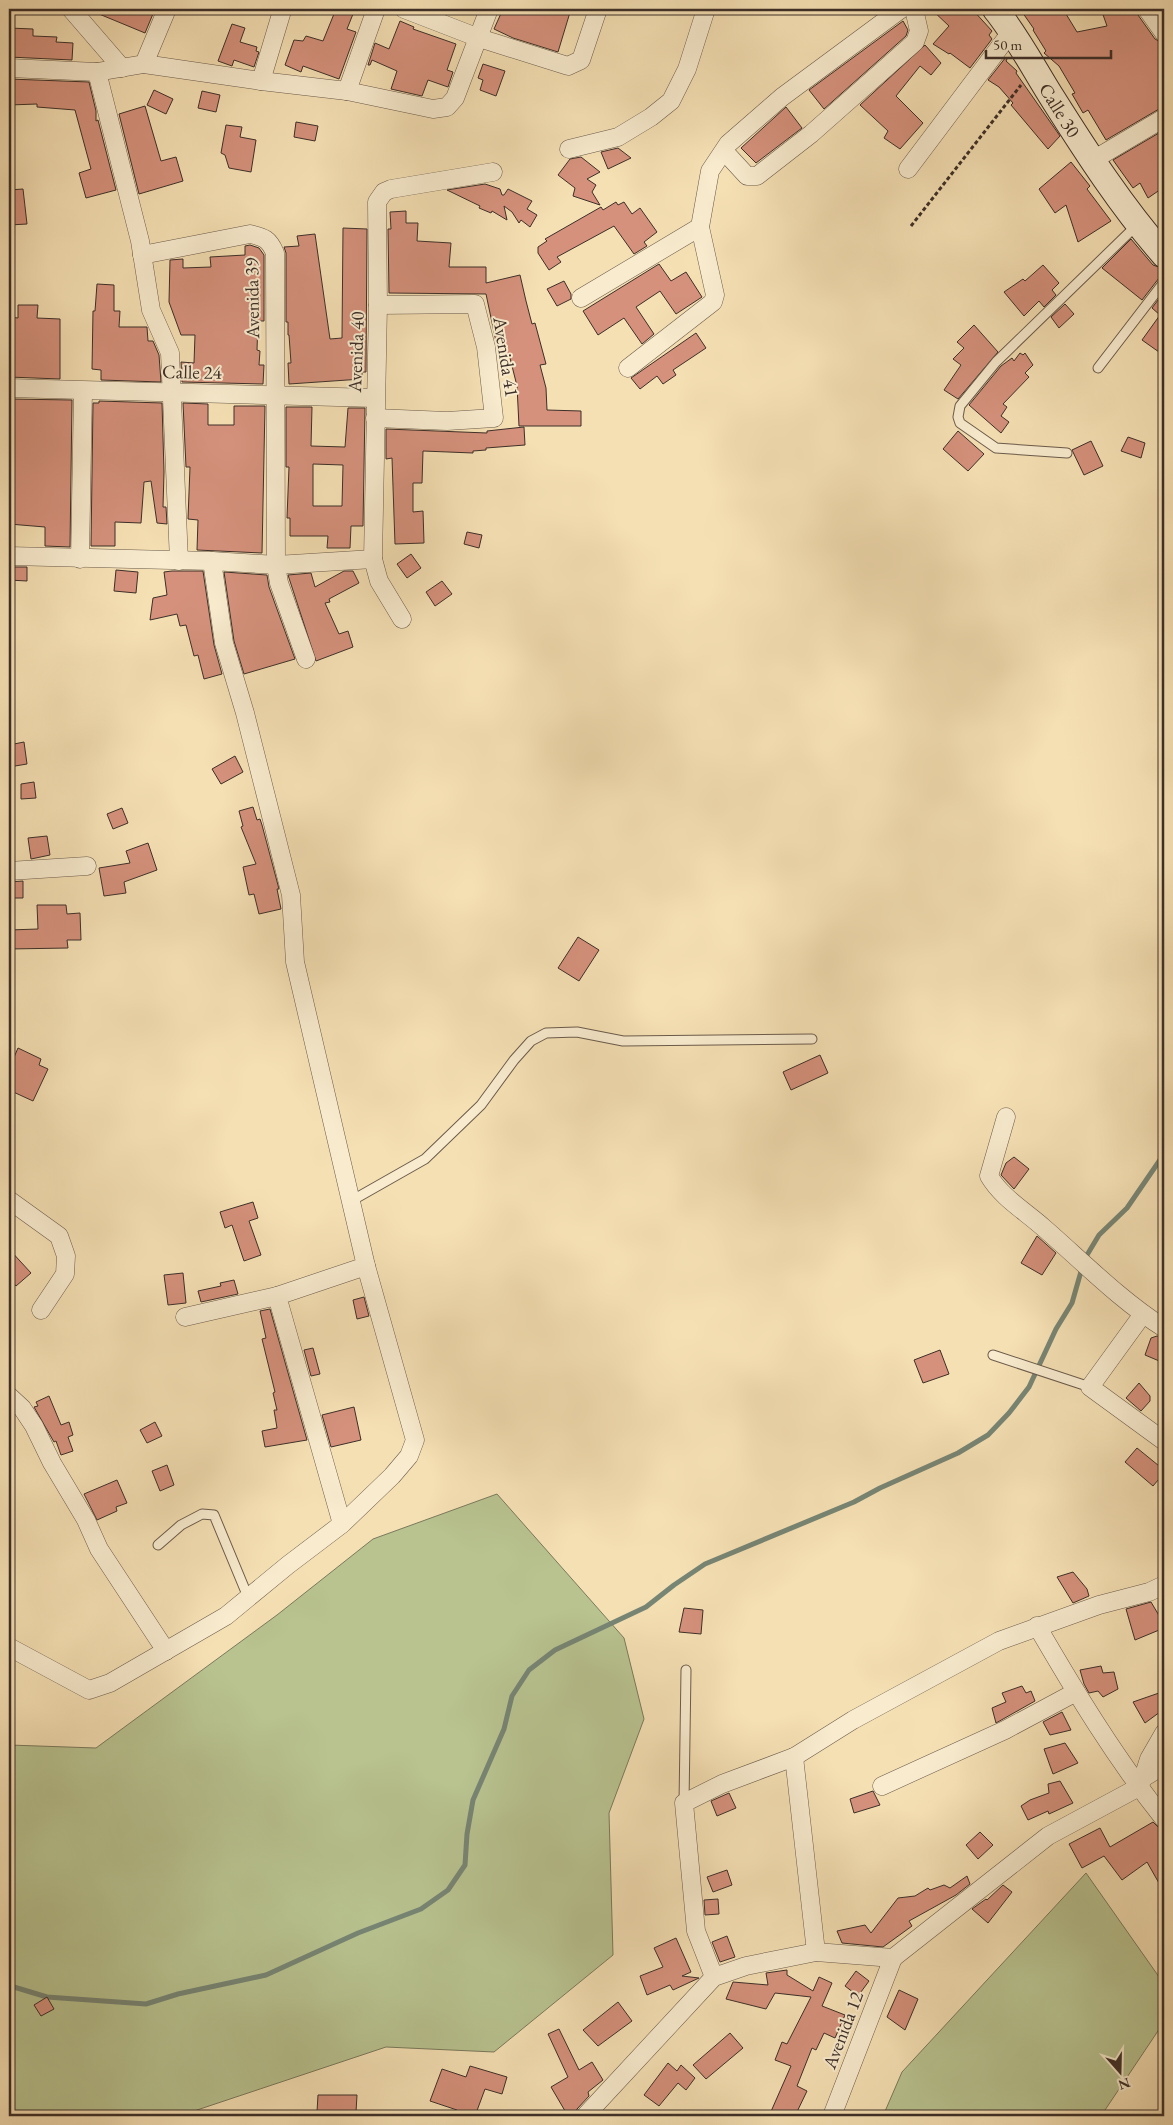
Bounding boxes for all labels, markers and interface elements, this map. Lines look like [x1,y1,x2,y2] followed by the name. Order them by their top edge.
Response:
[986,28,1110,60] scale bar
[993,35,1022,54] text: 50 m
[1033,78,1086,142] street label: Calle 30
[239,257,265,340] street label: Avenida 39
[342,311,370,394] street label: Avenida 40
[487,314,525,399] street label: Avenida 41
[162,359,223,385] street label: Calle 24
[816,1988,869,2073] street label: Avenida 12
[1096,2048,1146,2098] north arrow
[1115,2074,1133,2095] text: N

